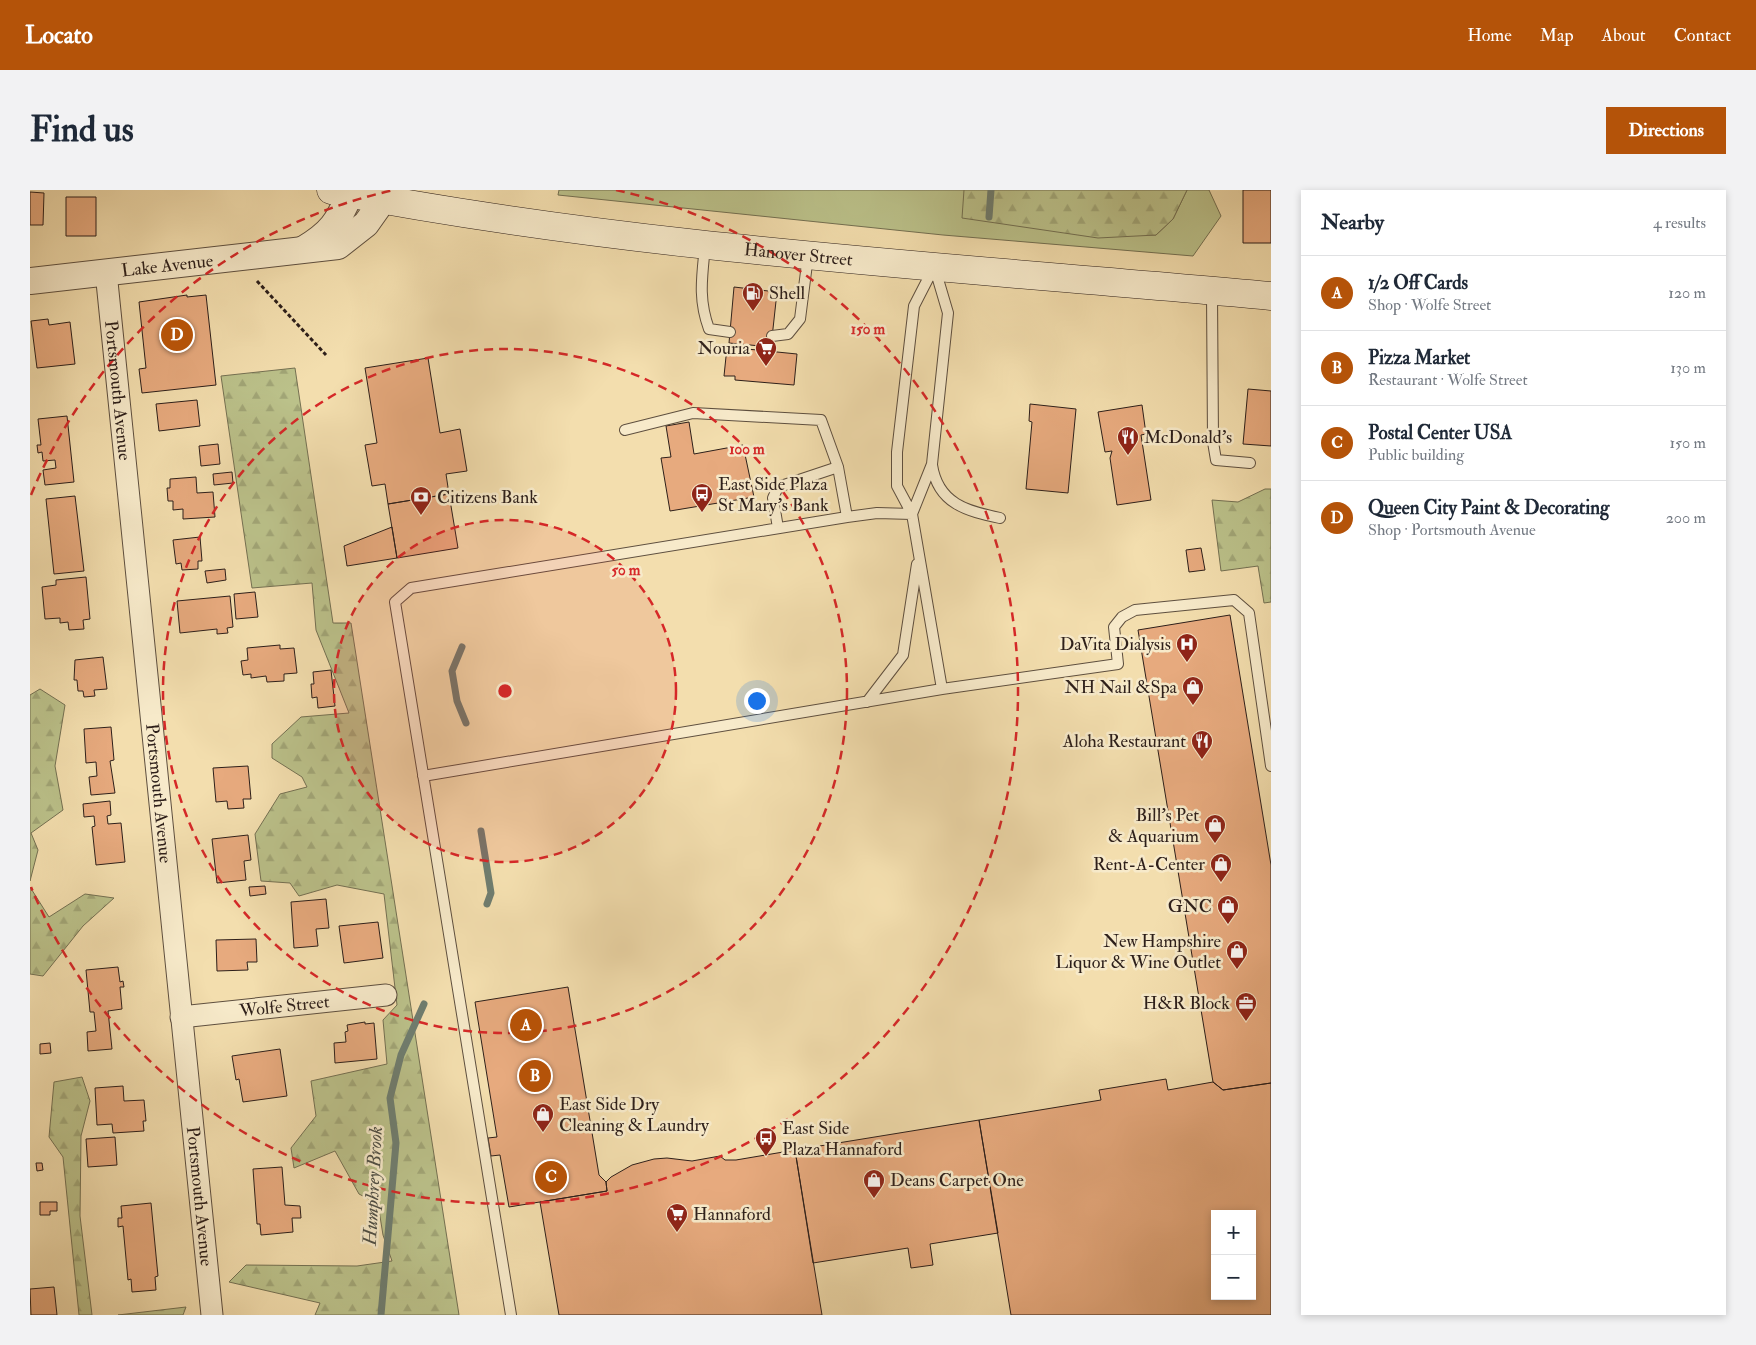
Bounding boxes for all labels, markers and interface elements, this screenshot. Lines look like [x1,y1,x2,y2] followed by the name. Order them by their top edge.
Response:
[25,20,93,51] text: Locato
[1467,24,1512,47] text: Home
[1540,24,1574,47] text: Map
[1602,24,1646,47] text: About
[1674,24,1731,47] text: Contact
[1606,107,1726,154] button: Directions
[30,108,134,152] text: Find us
[1321,209,1384,236] text: Nearby
[1653,213,1706,233] text: 4 results
[743,238,854,271] street label: Hanover Street
[120,249,215,282] street label: Lake Avenue
[1368,271,1468,295] text: 1/2 Off Cards
[741,281,765,312] fuel station icon: Shell
[769,282,806,305] place label: Shell
[1332,283,1342,303] text: A
[1668,283,1706,303] text: 120 m
[1368,295,1491,315] text: Shop · Wolfe Street
[161,316,193,354] pin: D
[99,319,137,462] street label: Portsmouth Avenue
[851,320,885,339] text: 150 m
[754,336,778,367] supermarket icon: Nouria
[697,337,751,360] place label: Nouria
[1368,346,1470,370] text: Pizza Market
[1332,358,1342,378] text: B
[1670,358,1706,378] text: 130 m
[1368,370,1528,390] text: Restaurant · Wolfe Street
[1368,421,1512,445] text: Postal Center USA
[1116,425,1140,456] restaurant icon: McDonald's
[1144,426,1232,449] place label: McDonald's
[1331,433,1343,453] text: C
[1669,433,1706,453] text: 150 m
[729,440,765,459] text: 100 m
[1368,445,1464,465] text: Public building
[718,473,829,517] place label: East Side Plaza St Mary's Bank
[690,482,714,513] bus stop icon: East Side Plaza St Mary's Bank
[409,485,433,516] bank icon: Citizens Bank
[437,486,538,509] place label: Citizens Bank
[1368,496,1609,520] text: Queen City Paint & Decorating
[1330,508,1344,528] text: D
[1666,508,1706,528] text: 200 m
[1368,520,1536,540] text: Shop · Portsmouth Avenue
[612,561,641,580] text: 50 m
[1175,632,1199,663] hospital icon: DaVita Dialysis
[1060,633,1171,656] place label: DaVita Dialysis
[1181,675,1205,706] shop icon: NH Nail &Spa
[1065,676,1178,699] place label: NH Nail &Spa
[496,682,514,700] centre of rings
[744,688,770,714] your location
[140,722,178,865] street label: Portsmouth Avenue
[1190,729,1214,760] restaurant icon: Aloha Restaurant
[1062,730,1186,753] place label: Aloha Restaurant
[1108,804,1199,848] place label: Bill's Pet & Aquarium
[1203,813,1227,844] shop icon: Bill's Pet & Aquarium
[1209,852,1233,883] shop icon: Rent-A-Center
[1093,853,1205,876] place label: Rent-A-Center
[1216,894,1240,925] shop icon: GNC
[1168,895,1212,918] place label: GNC
[1055,930,1221,974] place label: New Hampshire Liquor & Wine Outlet
[1225,939,1249,970] shop icon: New Hampshire Liquor & Wine Outlet
[237,990,331,1022] street label: Wolfe Street
[1234,991,1258,1022] office icon: H&R Block
[1143,992,1230,1015] place label: H&R Block
[510,1006,542,1044] pin: A
[519,1057,551,1095] pin: B
[559,1093,710,1137] place label: East Side Dry Cleaning & Laundry
[531,1102,555,1133] shop icon: East Side Dry Cleaning & Laundry
[782,1117,903,1161] place label: East Side Plaza Hannaford
[181,1125,219,1268] street label: Portsmouth Avenue
[358,1126,388,1247] water label: Humphrey Brook
[754,1126,778,1157] bus stop icon: East Side Plaza Hannaford
[535,1158,567,1196] pin: C
[862,1168,886,1199] shop icon: Deans Carpet One
[890,1169,1024,1192] place label: Deans Carpet One
[665,1202,689,1233] supermarket icon: Hannaford
[693,1203,771,1226] place label: Hannaford
[1211,1210,1256,1300] map controls
[1211,1210,1256,1255] button: +
[1211,1255,1256,1300] button: −

